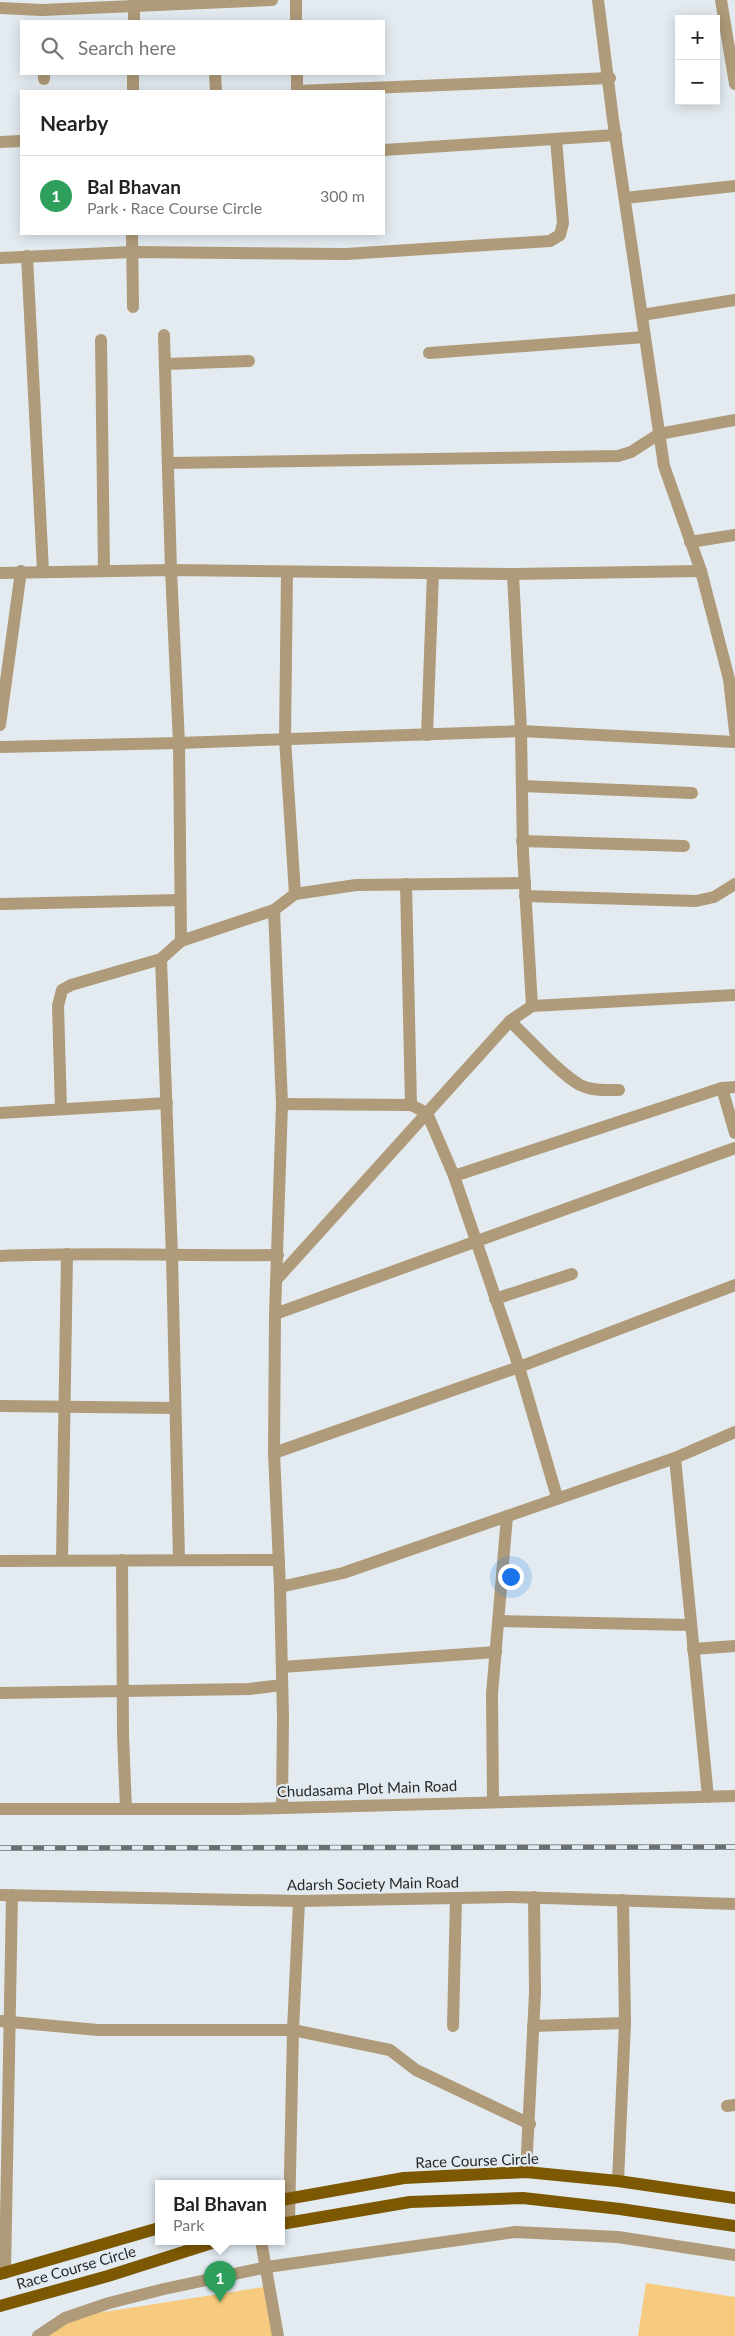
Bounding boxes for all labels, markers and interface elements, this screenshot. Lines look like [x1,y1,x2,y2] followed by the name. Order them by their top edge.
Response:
[675,15,720,105] map controls
[675,15,720,60] button: +
[20,20,385,75] search box
[38,34,66,62] icon: search
[78,36,176,59] text: Search here
[675,60,720,105] button: −
[40,110,108,135] text: Nearby
[87,175,181,198] text: Bal Bhavan
[51,186,61,205] text: 1
[320,186,365,205] text: 300 m
[87,198,262,217] text: Park · Race Course Circle
[498,1564,524,1590] your location
[276,1776,458,1800] street label: Chudasama Plot Main Road
[287,1873,459,1893] street label: Adarsh Society Main Road
[415,2149,539,2171] street label: Race Course Circle
[155,2180,285,2245] popup
[173,2192,267,2215] text: Bal Bhavan
[173,2215,204,2234] text: Park
[14,2241,138,2293] street label: Race Course Circle
[204,2261,236,2302] pin: 1

